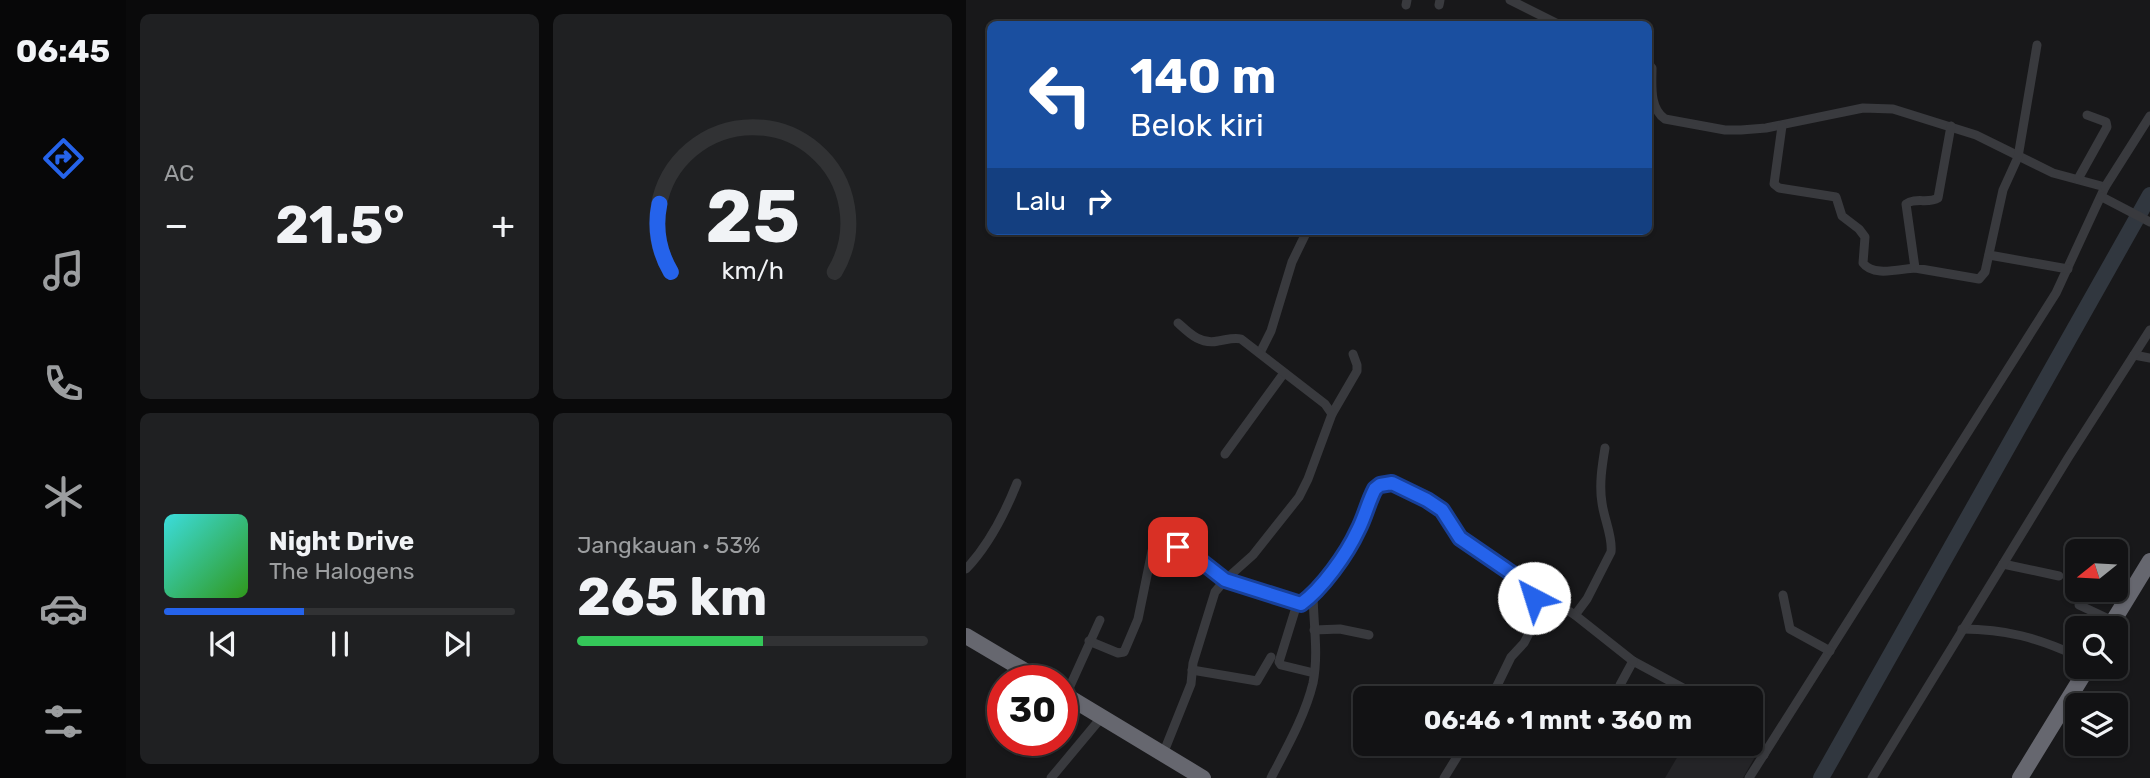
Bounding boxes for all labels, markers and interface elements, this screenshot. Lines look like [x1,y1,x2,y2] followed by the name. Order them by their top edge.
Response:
[16,32,110,70] text: 06:45
[1130,47,1276,105] text: 140 m
[1015,49,1106,140] icon: left
[1130,106,1264,144] text: Belok kiri
[39,134,88,183] icon: directions
[164,159,194,187] text: AC
[705,175,800,261] text: 25
[1080,182,1118,220] icon: right
[1015,186,1066,217] text: Lalu
[275,194,405,256] text: 21.5°
[164,202,189,248] text: −
[491,202,515,248] text: +
[39,246,88,295] icon: music
[721,256,784,285] text: km/h
[39,359,88,408] icon: phone
[39,472,88,521] icon: climate
[1148,517,1208,577] pin
[269,526,414,557] text: Night Drive
[1159,528,1197,566] icon: arrive
[577,531,761,559] text: Jangkauan · 53%
[2065,539,2128,602] north arrow
[2065,539,2128,756] map controls
[269,557,415,585] text: The Halogens
[1497,561,1571,635] position arrow
[577,566,767,628] text: 265 km
[39,584,88,633] icon: car
[2065,616,2128,679] button: search
[204,625,242,663] icon: previous
[321,625,359,663] icon: pause
[438,625,476,663] icon: next
[987,665,1078,756] speed limit sign: 30
[2065,693,2128,756] button: layers
[39,697,88,746] icon: filters
[1424,705,1692,736] text: 06:46 · 1 mnt · 360 m

